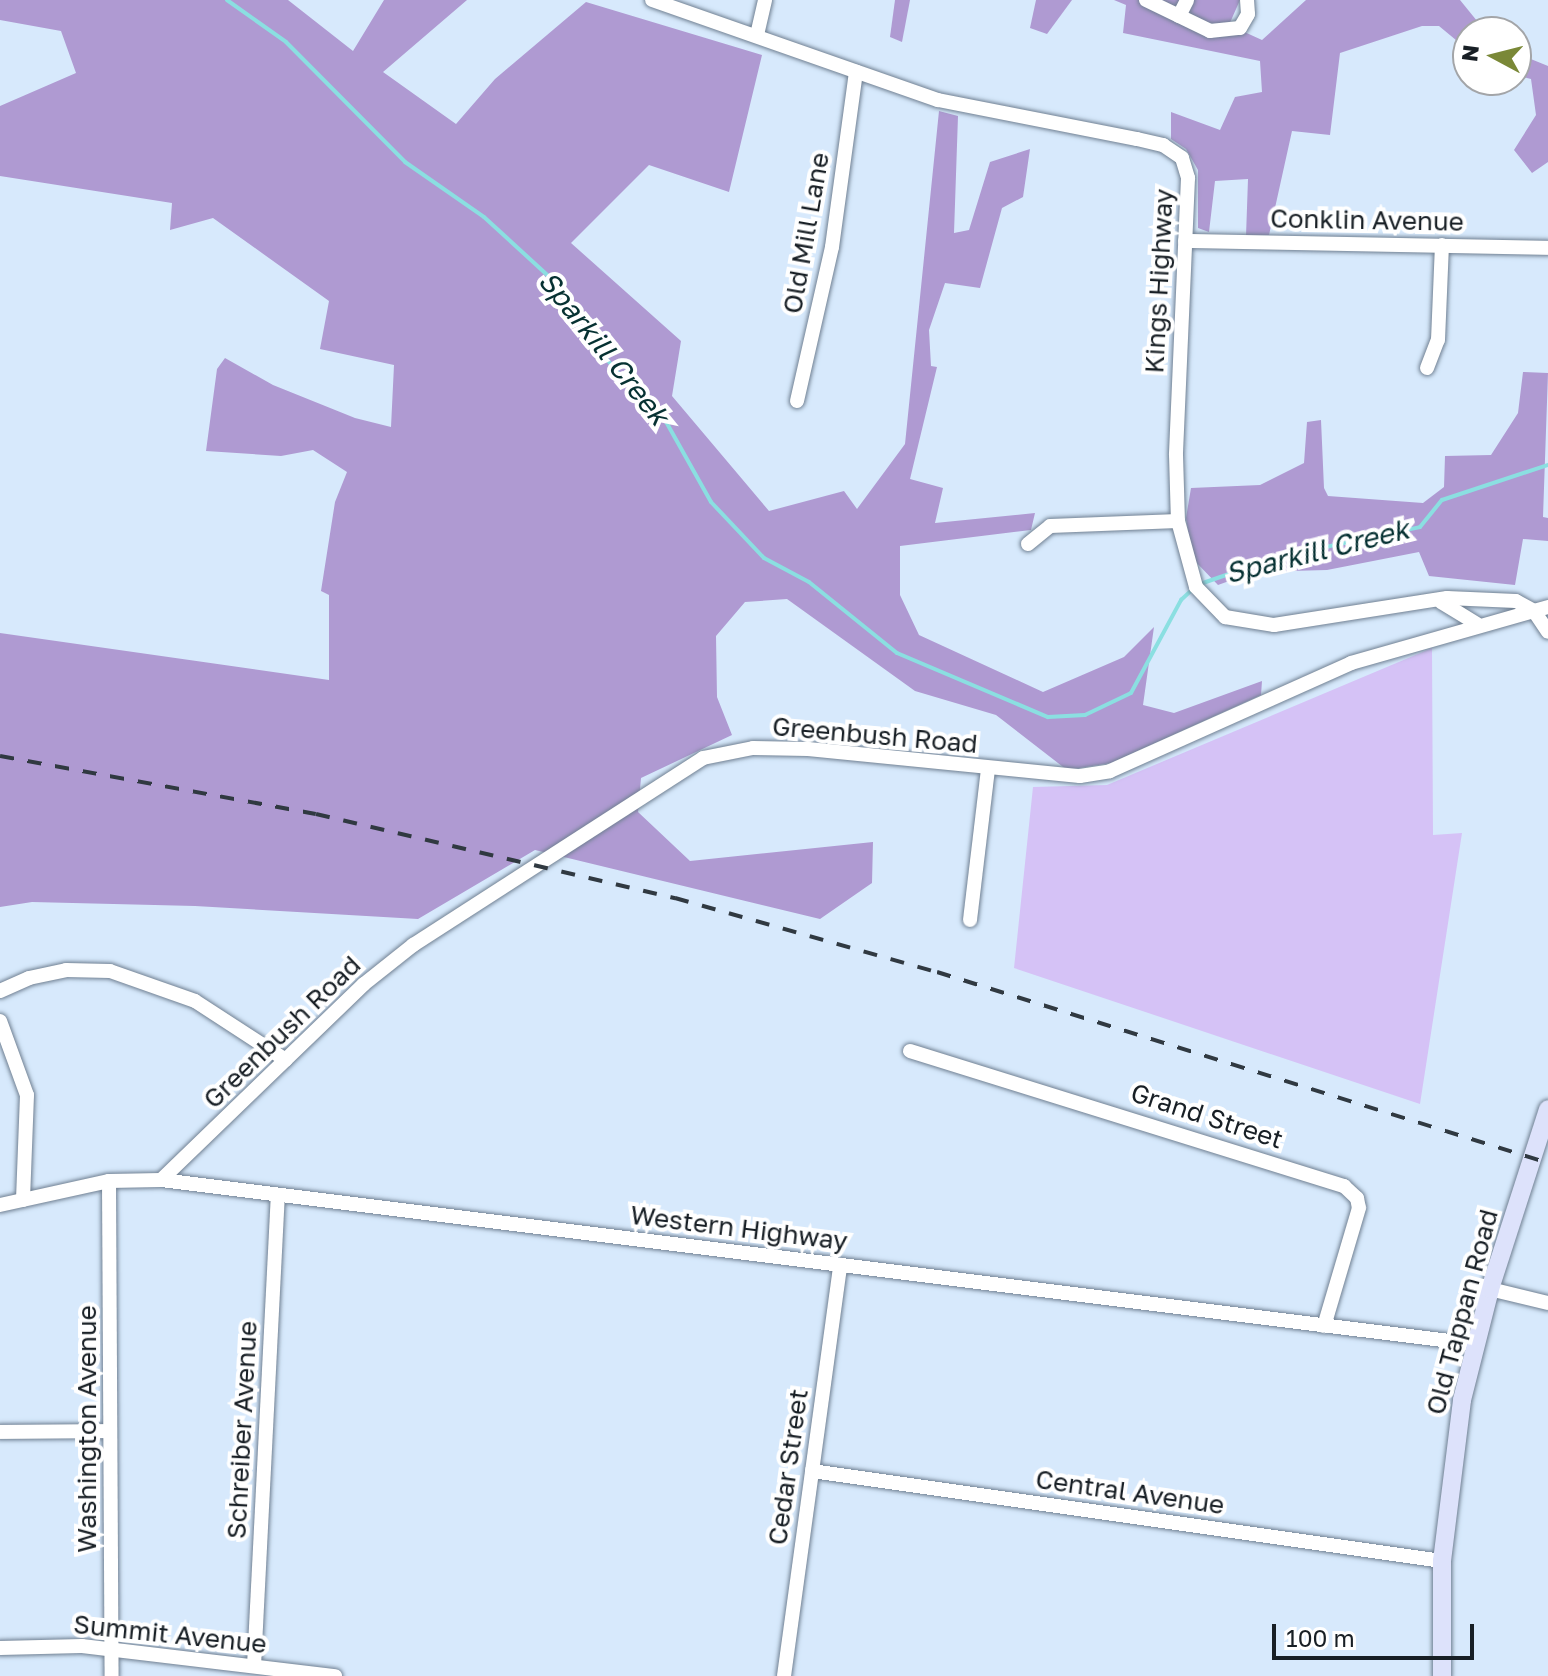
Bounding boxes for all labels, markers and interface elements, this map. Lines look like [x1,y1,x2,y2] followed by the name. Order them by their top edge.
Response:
[1452,16,1532,96] north arrow
[1455,43,1484,63] text: N
[776,150,836,316] street label: Old Mill Lane
[1139,188,1179,374] street label: Kings Highway
[1270,203,1464,237] street label: Conklin Avenue
[532,264,676,432] water label: Sparkill Creek
[1222,512,1412,590] water label: Sparkill Creek
[771,710,979,760] street label: Greenbush Road
[197,949,367,1115] street label: Greenbush Road
[1127,1077,1287,1155] street label: Grand Street
[629,1199,849,1257] street label: Western Highway
[1420,1206,1504,1418] street label: Old Tappan Road
[71,1305,103,1553] street label: Washington Avenue
[221,1320,263,1540] street label: Schreiber Avenue
[762,1387,814,1547] street label: Cedar Street
[1034,1463,1226,1521] street label: Central Avenue
[72,1608,268,1660] street label: Summit Avenue
[1276,1608,1478,1658] scale bar
[1286,1623,1355,1652] text: 100 m

